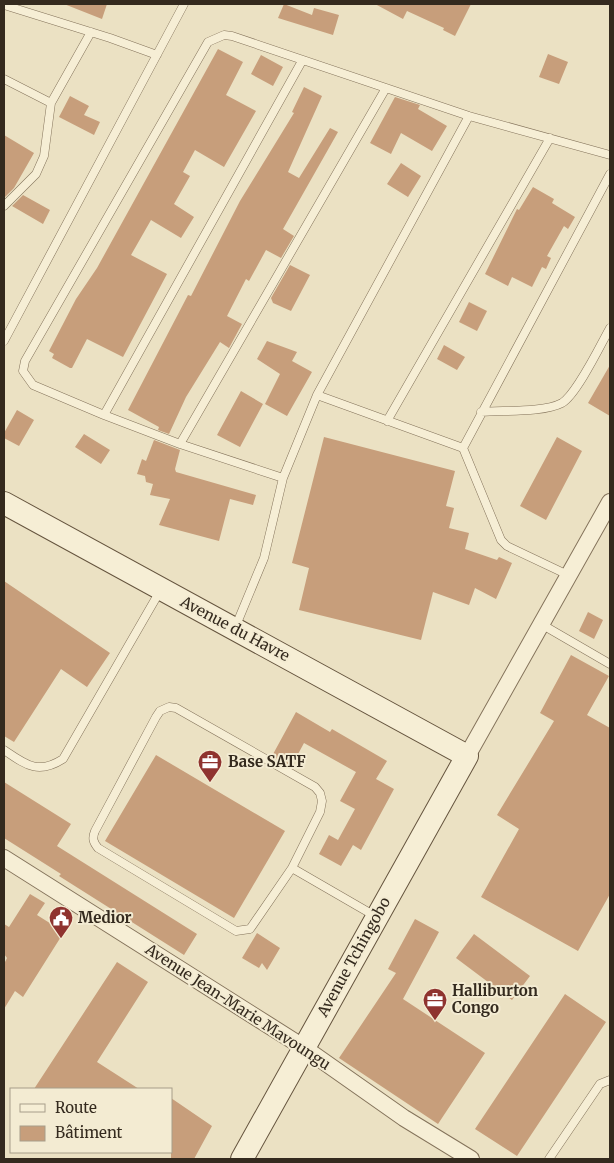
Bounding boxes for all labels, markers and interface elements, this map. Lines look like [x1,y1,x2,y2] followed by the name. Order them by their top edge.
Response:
[177,591,293,665] street label: Avenue du Havre
[197,749,223,783] office icon: Base SATF
[228,752,306,771] place label: Base SATF
[312,893,394,1021] street label: Avenue Tchingobo
[48,905,74,939] public building icon: Medior
[78,908,132,927] place label: Medior
[141,939,334,1074] street label: Avenue Jean-Marie Mavoungu
[452,981,538,1017] place label: Halliburton Congo
[422,987,448,1021] office icon: Halliburton Congo
[10,1088,172,1153] legend
[55,1098,97,1117] text: Route
[55,1123,123,1142] text: Bâtiment

